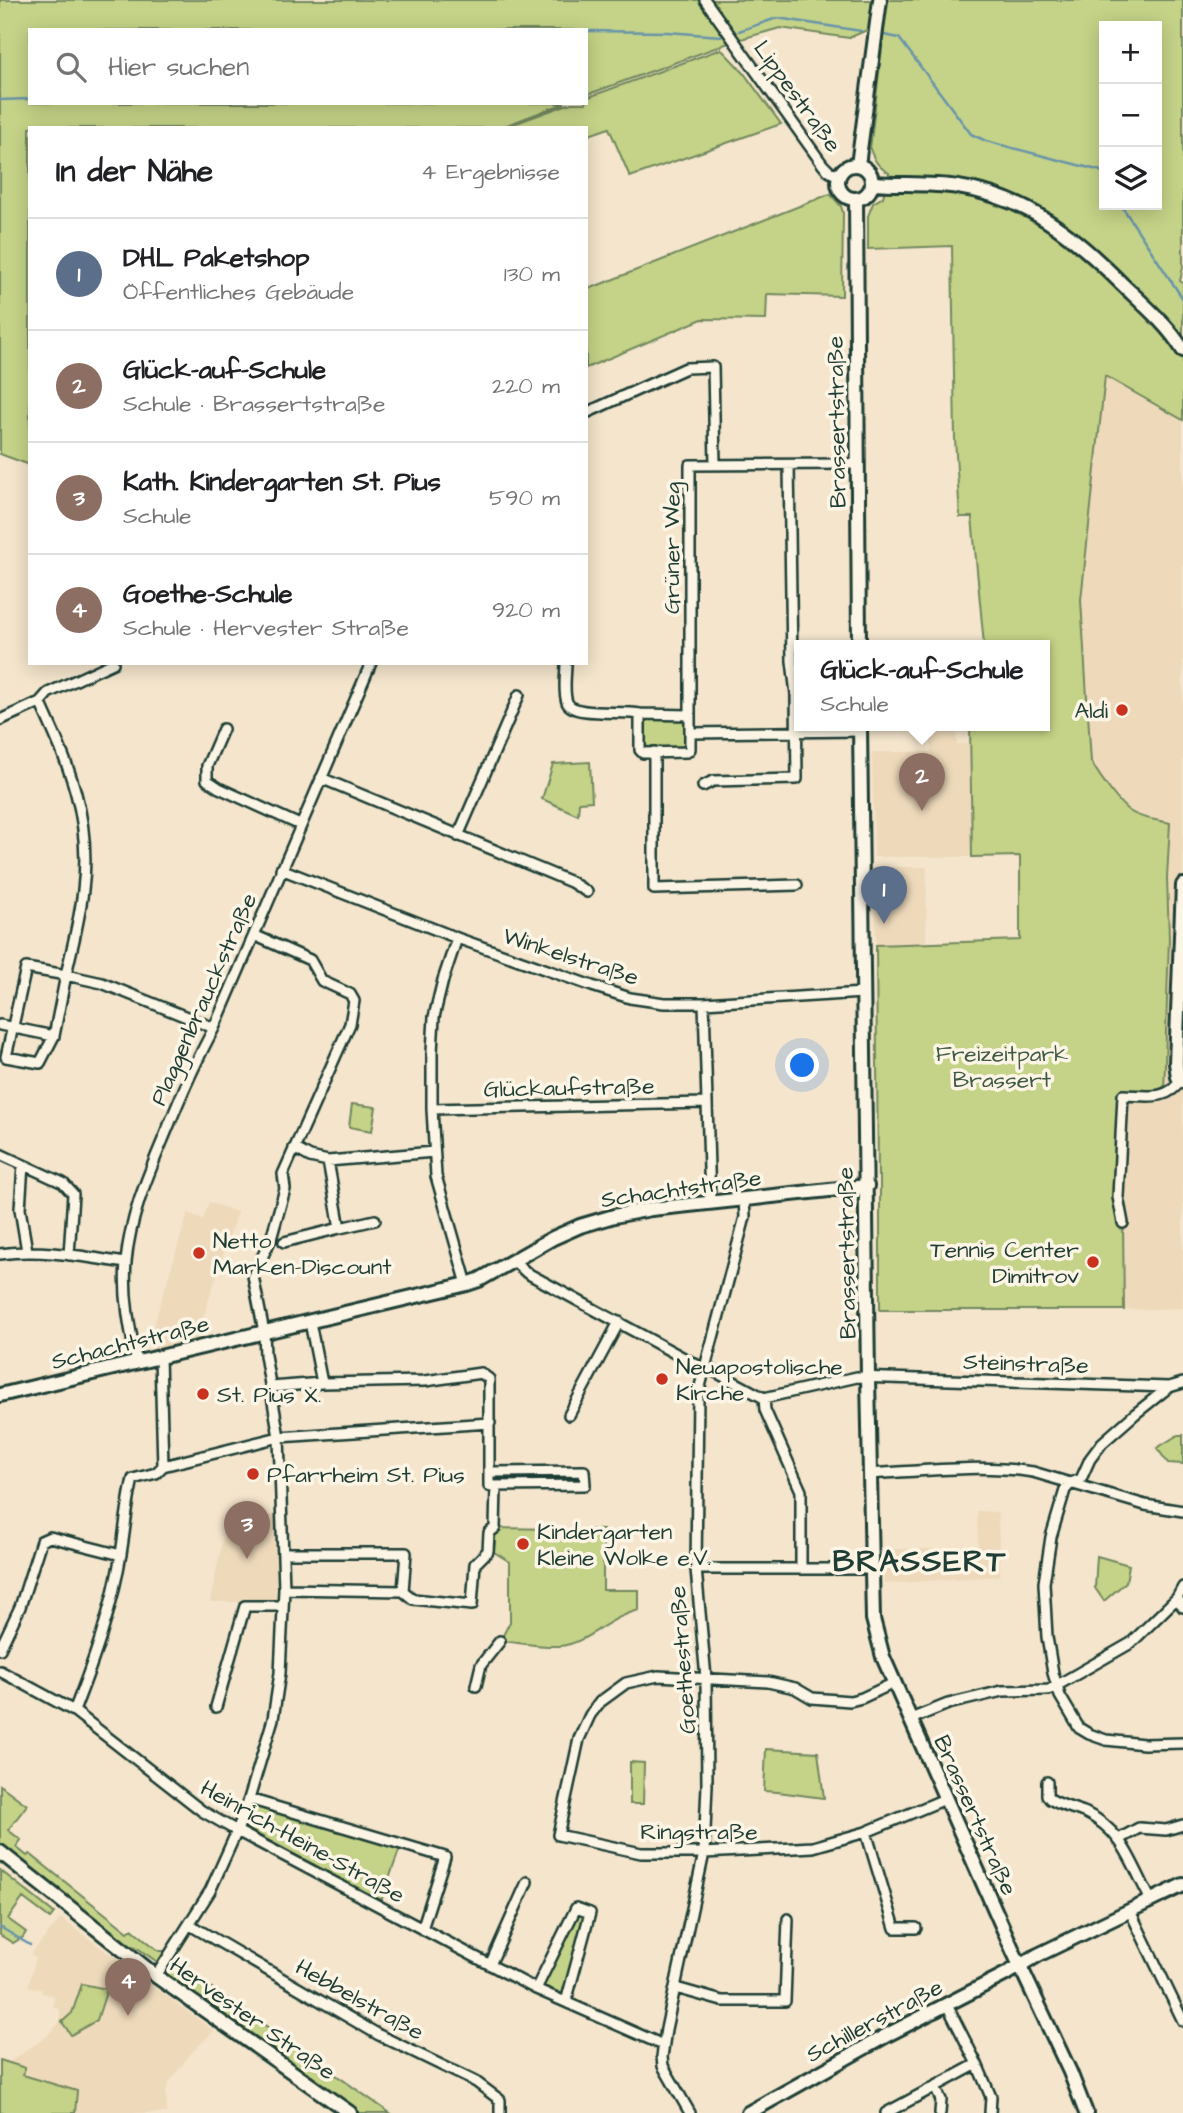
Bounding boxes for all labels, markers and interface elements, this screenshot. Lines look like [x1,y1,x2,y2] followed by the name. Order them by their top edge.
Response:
[1099,21,1162,210] map controls
[1099,21,1162,84] button: +
[28,28,588,105] search box
[746,34,849,159] street label: Lippestraße
[52,48,90,86] icon: search
[108,49,249,85] text: Hier suchen
[1099,84,1162,147] button: −
[1099,147,1162,210] button: layers
[56,151,213,193] text: In der Nähe
[421,156,560,188] text: 4 Ergebnisse
[123,240,309,276] text: DHL Paketshop
[78,258,80,290] text: 1
[504,258,560,290] text: 130 m
[123,276,354,308] text: Öffentliches Gebäude
[819,336,855,508] street label: Brassertstraße
[123,352,326,388] text: Glück-auf-Schule
[72,370,86,402] text: 2
[492,370,560,402] text: 220 m
[123,388,385,420] text: Schule · Brassertstraße
[123,464,441,500] text: Kath. Kindergarten St. Pius
[73,482,85,514] text: 3
[489,482,560,514] text: 590 m
[656,482,689,614] street label: Grüner Weg
[123,500,191,532] text: Schule
[123,576,293,612] text: Goethe-Schule
[71,594,87,626] text: 4
[492,594,560,626] text: 920 m
[123,612,409,644] text: Schule · Hervester Straße
[794,640,1050,731] popup
[820,652,1024,688] text: Glück-auf-Schule
[820,688,889,720] text: Schule
[1074,695,1109,727] place label: Aldi
[1114,702,1130,718] marker: Aldi
[899,753,945,811] pin: 2
[861,866,907,924] pin: 1
[143,888,266,1111] street label: Plaggenbrauckstraße
[499,920,643,994] street label: Winkelstraße
[936,1038,1068,1096] park label: Freizeitpark Brassert
[785,1048,819,1082] your location
[483,1071,655,1105] street label: Glückaufstraße
[599,1162,763,1216] street label: Schachtstraße
[829,1167,865,1339] street label: Brassertstraße
[213,1225,392,1283] place label: Netto Marken-Discount
[930,1234,1079,1292] place label: Tennis Center Dimitrov
[191,1245,207,1261] marker: Netto Marken-Discount
[1085,1254,1101,1270] marker: Tennis Center Dimitrov
[48,1308,213,1378] street label: Schachtstraße
[963,1346,1089,1382] street label: Steinstraße
[676,1351,843,1409] place label: Neuapostolische Kirche
[654,1371,670,1387] marker: Neuapostolische Kirche
[217,1379,321,1411] place label: St. Pius X.
[195,1386,211,1402] marker: St. Pius X.
[267,1459,465,1491] place label: Pfarrheim St. Pius
[245,1466,261,1482] marker: Pfarrheim St. Pius
[224,1501,270,1559] pin: 3
[537,1516,711,1574] place label: Kindergarten Kleine Wolke e.V.
[515,1536,531,1552] marker: Kindergarten Kleine Wolke e.V.
[833,1541,1007,1583] district label: BRASSERT
[662,1585,704,1735] street label: Goethestraße
[925,1730,1025,1901] street label: Brassertstraße
[195,1772,410,1911] street label: Heinrich-Heine-Straße
[640,1816,758,1849] street label: Ringstraße
[163,1950,342,2088] street label: Hervester Straße
[290,1951,429,2048] street label: Hebbelstraße
[105,1958,151,2016] pin: 4
[800,1971,948,2070] street label: Schillerstraße

